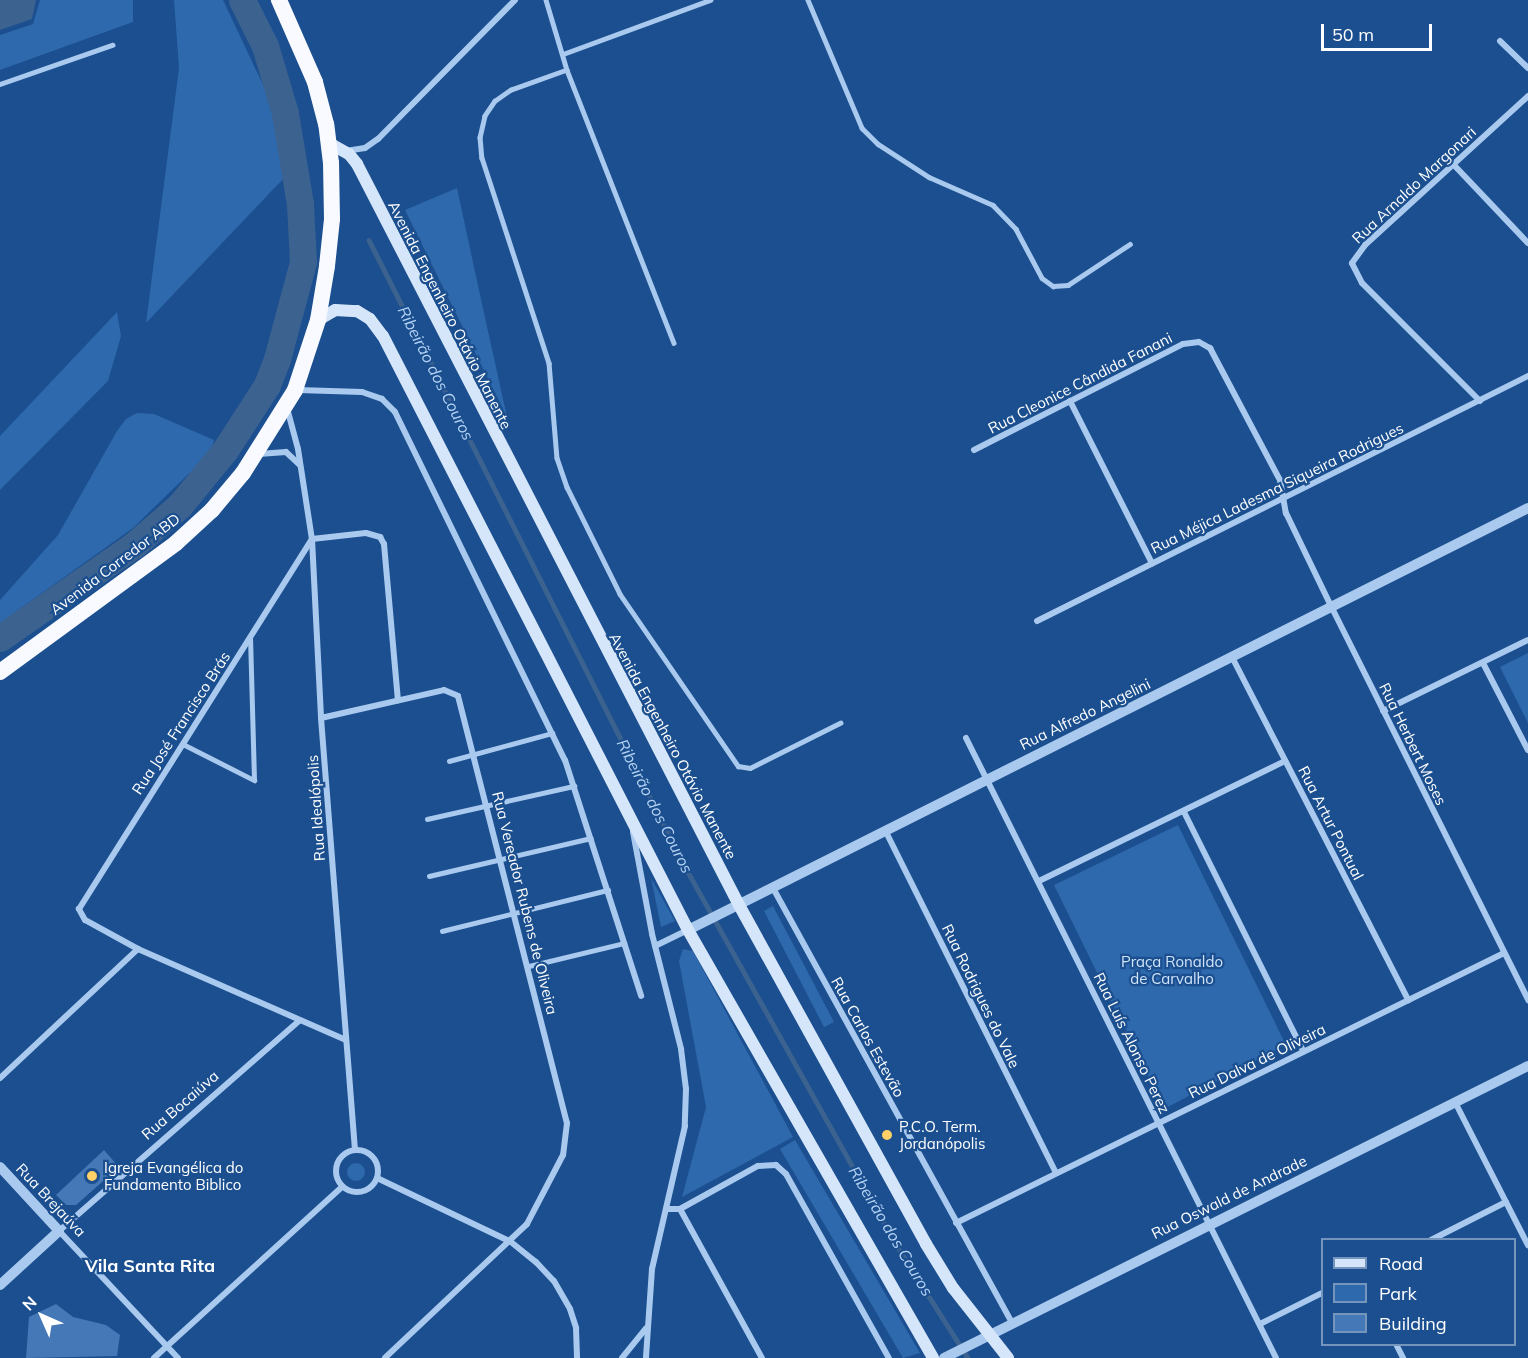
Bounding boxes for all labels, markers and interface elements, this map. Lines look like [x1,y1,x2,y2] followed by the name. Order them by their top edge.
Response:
[1324,12,1435,50] scale bar
[1332,23,1374,46] text: 50 m
[1348,123,1480,247] street label: Rua Arnaldo Margonari
[384,198,516,432] street label: Avenida Engenheiro Otávio Manente
[394,303,478,443] water label: Ribeirão dos Couros
[985,329,1175,437] street label: Rua Cleonice Cândida Fanani
[1148,419,1406,557] street label: Rua Méjica Ladesma Siqueira Rodrigues
[47,509,183,619] street label: Avenida Corredor ABD
[606,630,740,862] street label: Avenida Engenheiro Otávio Manente
[128,648,234,798] street label: Rua José Francisco Brás
[1017,675,1153,753] street label: Rua Alfredo Angelini
[1376,680,1450,808] street label: Rua Herbert Moses
[613,736,697,876] water label: Ribeirão dos Couros
[303,754,329,862] street label: Rua Idealópolis
[1295,763,1367,883] street label: Rua Artur Pontual
[489,790,561,1016] street label: Rua Vereador Rubens de Oliveira
[938,921,1024,1071] street label: Rua Rodrigues do Vale
[1121,952,1223,987] park label: Praça Ronaldo de Carvalho
[1090,970,1174,1116] street label: Rua Luís Alonso Perez
[827,974,909,1100] street label: Rua Carlos Estevão
[1186,1020,1328,1102] street label: Rua Dalva de Oliveira
[138,1067,222,1143] street label: Rua Bocaiúva
[899,1117,985,1152] place label: P.C.O. Term. Jordanópolis
[880,1128,894,1142] marker: P.C.O. Term. Jordanópolis
[1148,1152,1310,1242] street label: Rua Oswald de Andrade
[104,1158,243,1193] place label: Igreja Evangélica do Fundamento Biblico
[12,1160,90,1240] street label: Rua Brejaúva
[845,1163,937,1299] water label: Ribeirão dos Couros
[85,1169,99,1183] marker: Igreja Evangélica do Fundamento Biblico
[1321,1238,1516,1346] legend
[1379,1252,1423,1275] text: Road
[85,1255,215,1277] district label: Vila Santa Rita
[1379,1282,1417,1305] text: Park
[12,1286,72,1346] north arrow
[18,1292,41,1315] text: N
[1379,1312,1447,1335] text: Building

